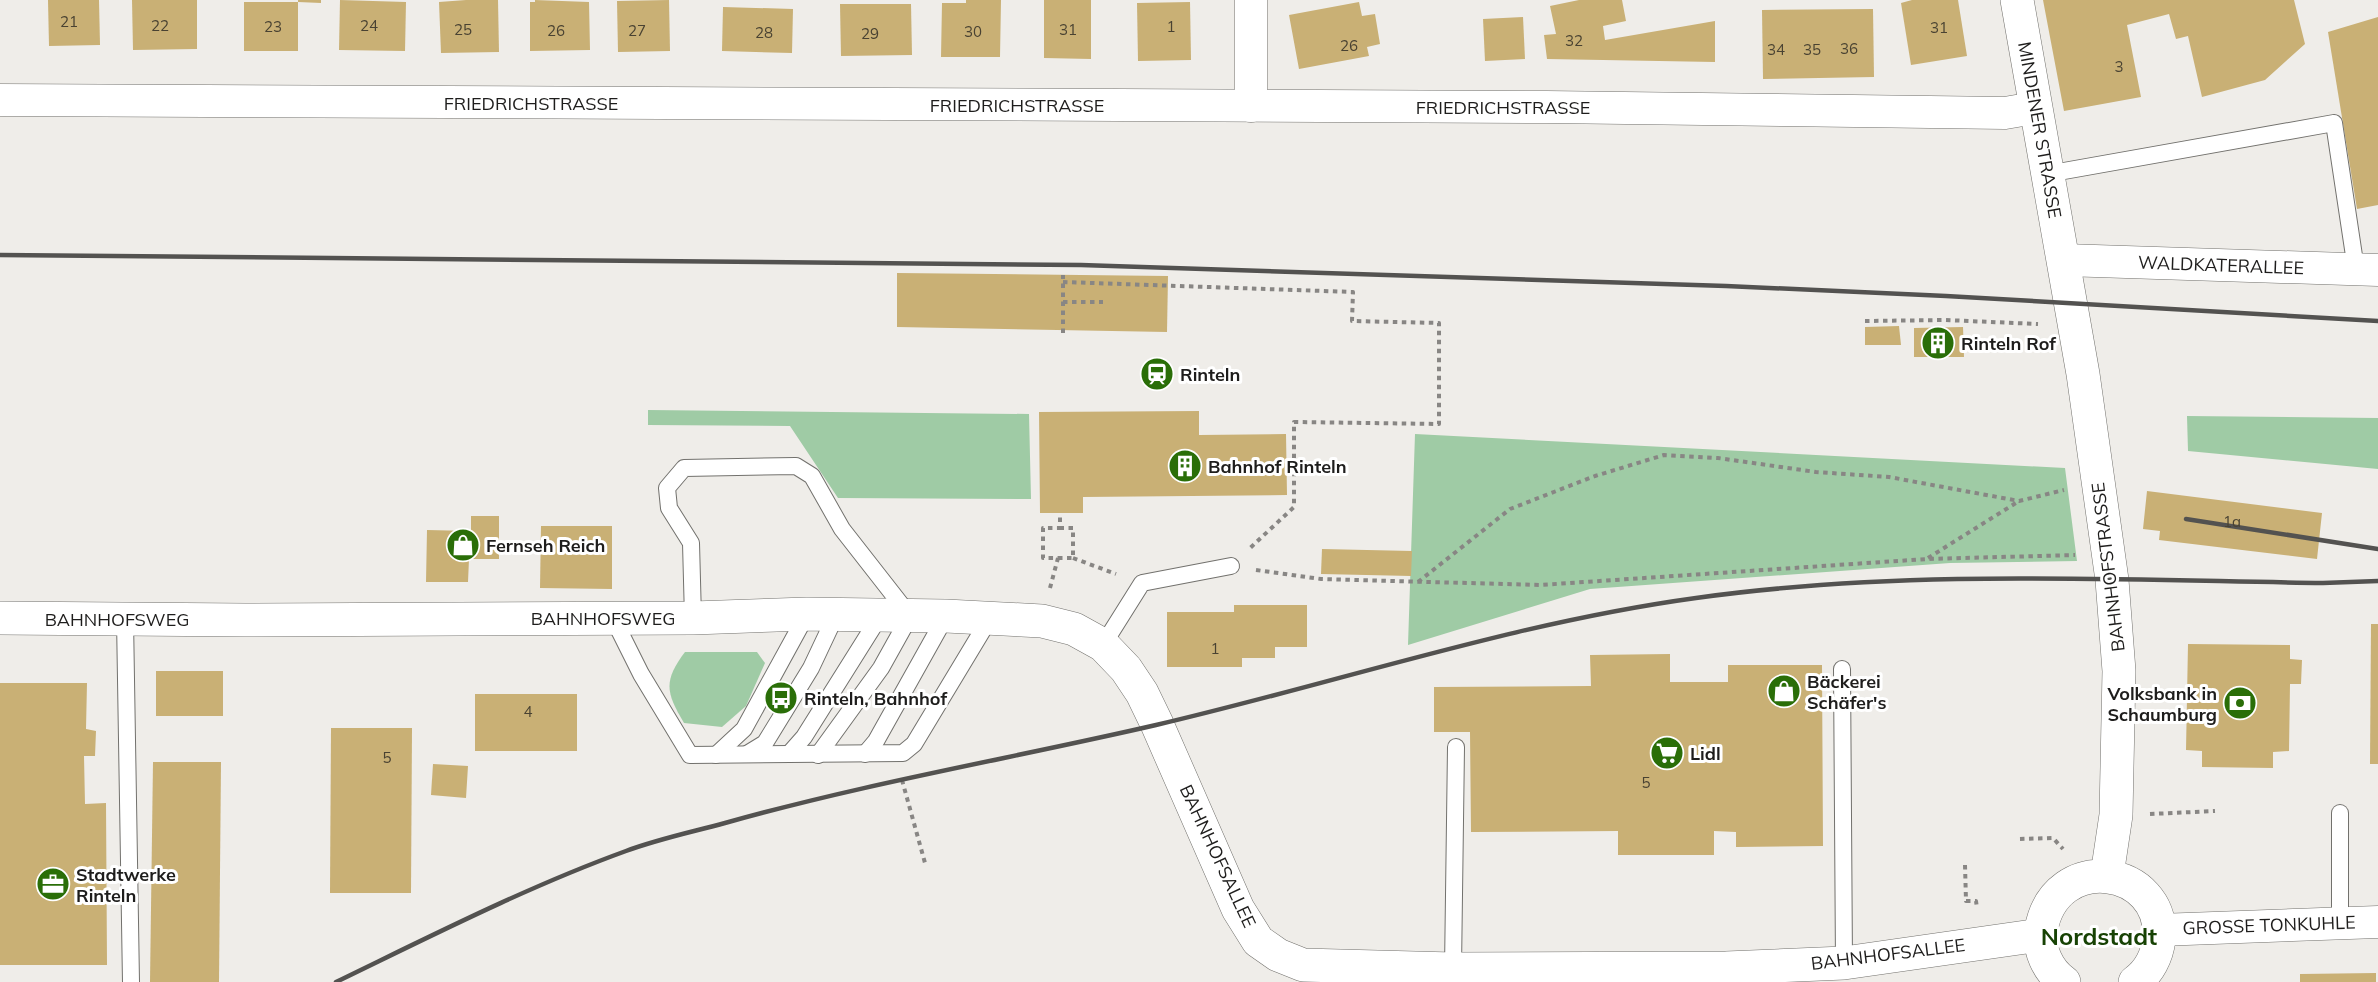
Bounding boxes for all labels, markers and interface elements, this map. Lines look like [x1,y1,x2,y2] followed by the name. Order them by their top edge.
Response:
[60,12,78,31] house number: 21
[151,16,169,35] house number: 22
[360,16,378,35] house number: 24
[264,17,282,36] house number: 23
[1166,17,1176,36] house number: 1
[1930,18,1948,37] house number: 31
[454,20,472,39] house number: 25
[1059,20,1077,39] house number: 31
[547,21,565,40] house number: 26
[628,21,646,40] house number: 27
[964,22,982,41] house number: 30
[755,23,773,42] house number: 28
[861,24,879,43] house number: 29
[1565,31,1583,50] house number: 32
[1340,36,1358,55] house number: 26
[1840,39,1858,58] house number: 36
[1767,40,1785,59] house number: 34
[1803,40,1821,59] house number: 35
[2013,40,2067,220] street label: MINDENER STRASSE
[2114,57,2124,76] house number: 3
[444,92,618,115] street label: FRIEDRICHSTRASSE
[930,94,1104,117] street label: FRIEDRICHSTRASSE
[1416,96,1590,119] street label: FRIEDRICHSTRASSE
[2138,251,2304,279] street label: WALDKATERALLEE
[1920,325,1956,361] building icon: Rinteln Rof
[1961,332,2056,355] place label: Rinteln Rof
[1139,356,1175,392] station icon: Rinteln
[1180,363,1240,386] place label: Rinteln
[1167,448,1203,484] building icon: Bahnhof Rinteln
[1208,455,1347,478] place label: Bahnhof Rinteln
[2086,481,2130,653] street label: BAHNHOFSTRASSE
[2223,512,2241,531] house number: 1a
[445,527,481,563] shop icon: Fernseh Reich
[486,534,605,557] place label: Fernseh Reich
[531,607,675,630] street label: BAHNHOFSWEG
[45,608,189,631] street label: BAHNHOFSWEG
[1210,639,1220,658] house number: 1
[1807,670,1886,714] place label: Bäckerei Schäfer's
[1766,673,1802,709] shop icon: Bäckerei Schäfer's
[763,680,799,716] bus stop icon: Rinteln, Bahnhof
[2106,682,2217,726] place label: Volksbank in Schaumburg
[2222,685,2258,721] bank icon: Volksbank in Schaumburg
[804,687,947,710] place label: Rinteln, Bahnhof
[523,702,533,721] house number: 4
[1649,735,1685,771] supermarket icon: Lidl
[1690,742,1721,765] place label: Lidl
[382,748,392,767] house number: 5
[1641,773,1651,792] house number: 5
[1175,781,1261,931] street label: BAHNHOFSALLEE
[76,863,176,907] place label: Stadtwerke Rinteln
[35,866,71,902] office icon: Stadtwerke Rinteln
[2182,910,2356,940] street label: GROSSE TONKUHLE
[2041,921,2157,951] district label: Nordstadt
[1810,933,1966,975] street label: BAHNHOFSALLEE

